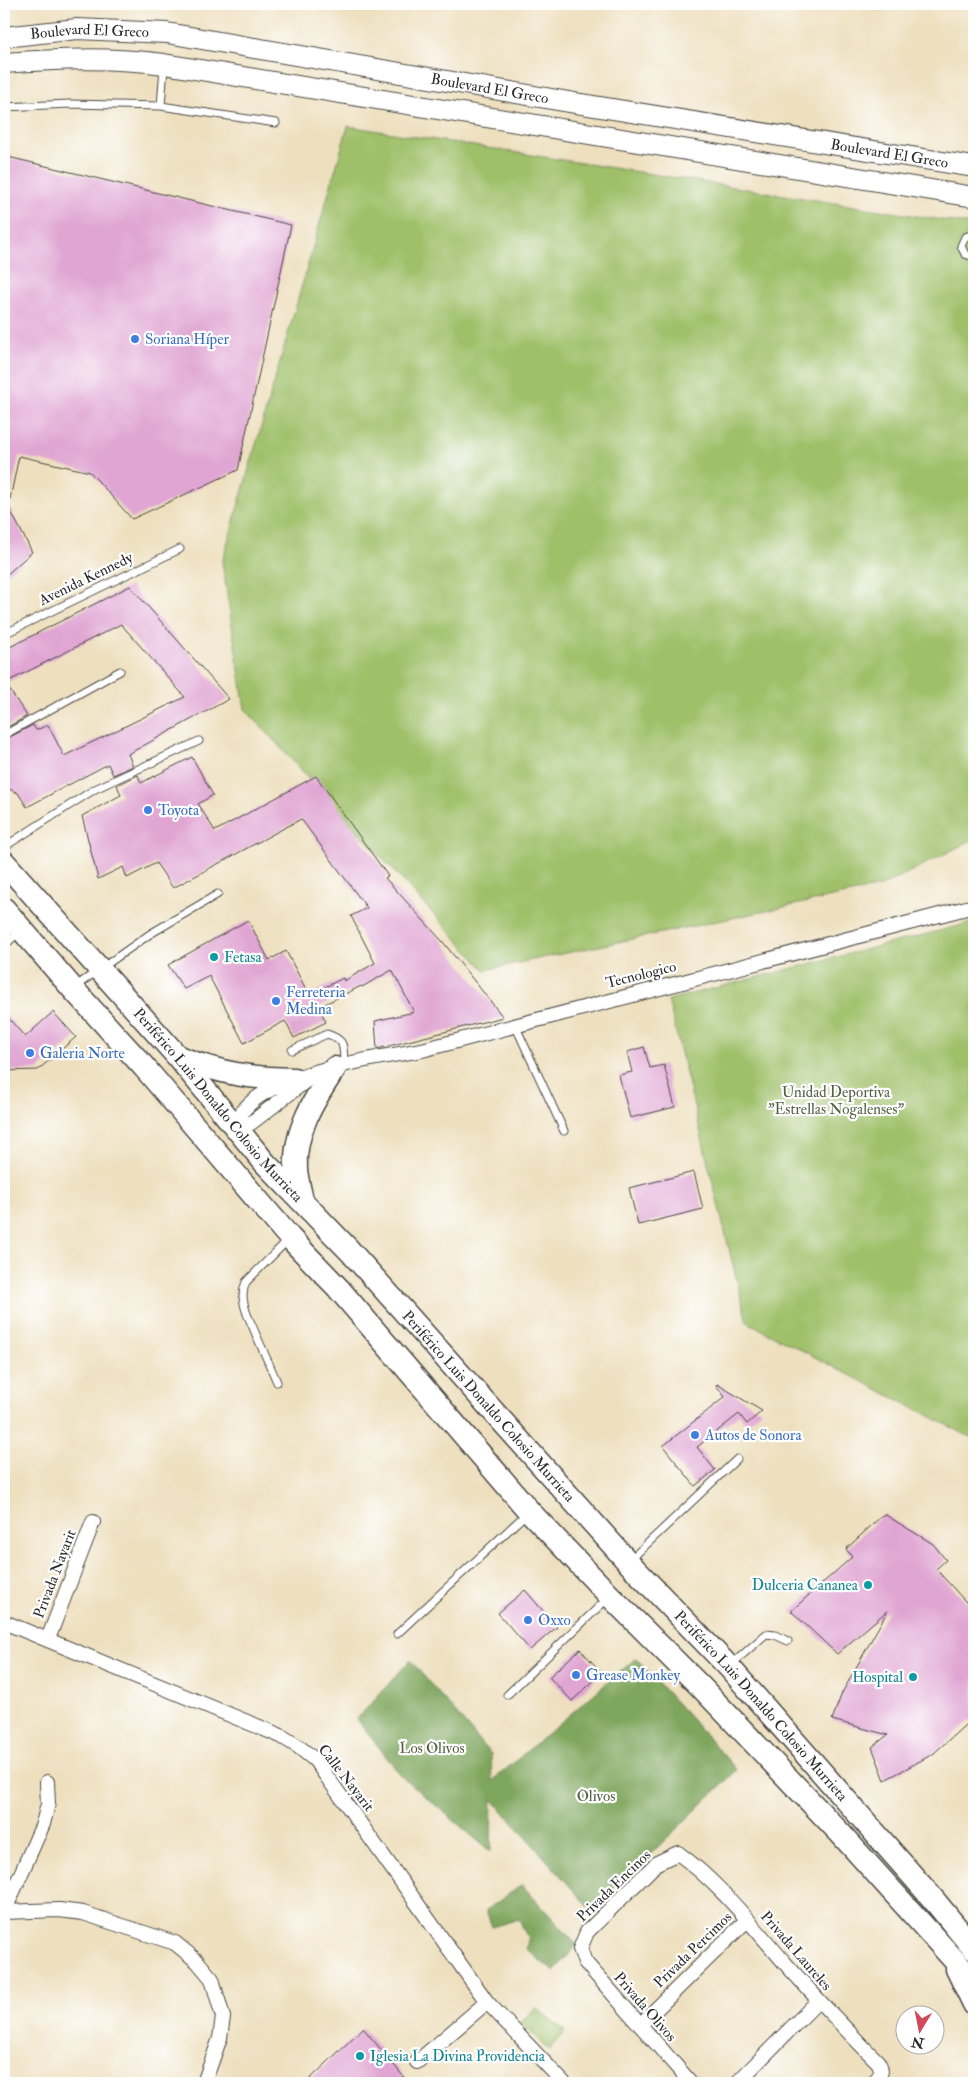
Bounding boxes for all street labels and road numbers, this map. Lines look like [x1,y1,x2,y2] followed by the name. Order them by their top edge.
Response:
[29,19,149,44] street label: Boulevard El Greco
[429,69,550,108] street label: Boulevard El Greco
[829,135,950,172] street label: Boulevard El Greco
[35,548,137,610] street label: Avenida Kennedy
[604,957,678,993] street label: Tecnologico
[129,1004,308,1207] street label: Periférico Luis Donaldo Colosio Murrieta
[398,1307,580,1506] street label: Periférico Luis Donaldo Colosio Murrieta
[29,1527,81,1621] street label: Privada Nayarit
[670,1607,853,1806] street label: Periférico Luis Donaldo Colosio Murrieta
[314,1741,378,1816] street label: Calle Nayarit
[573,1846,655,1926] street label: Privada Encinos
[756,1907,836,1995] street label: Privada Laureles
[650,1908,736,1992] street label: Privada Percimos
[610,1968,680,2046] street label: Privada Olivos

